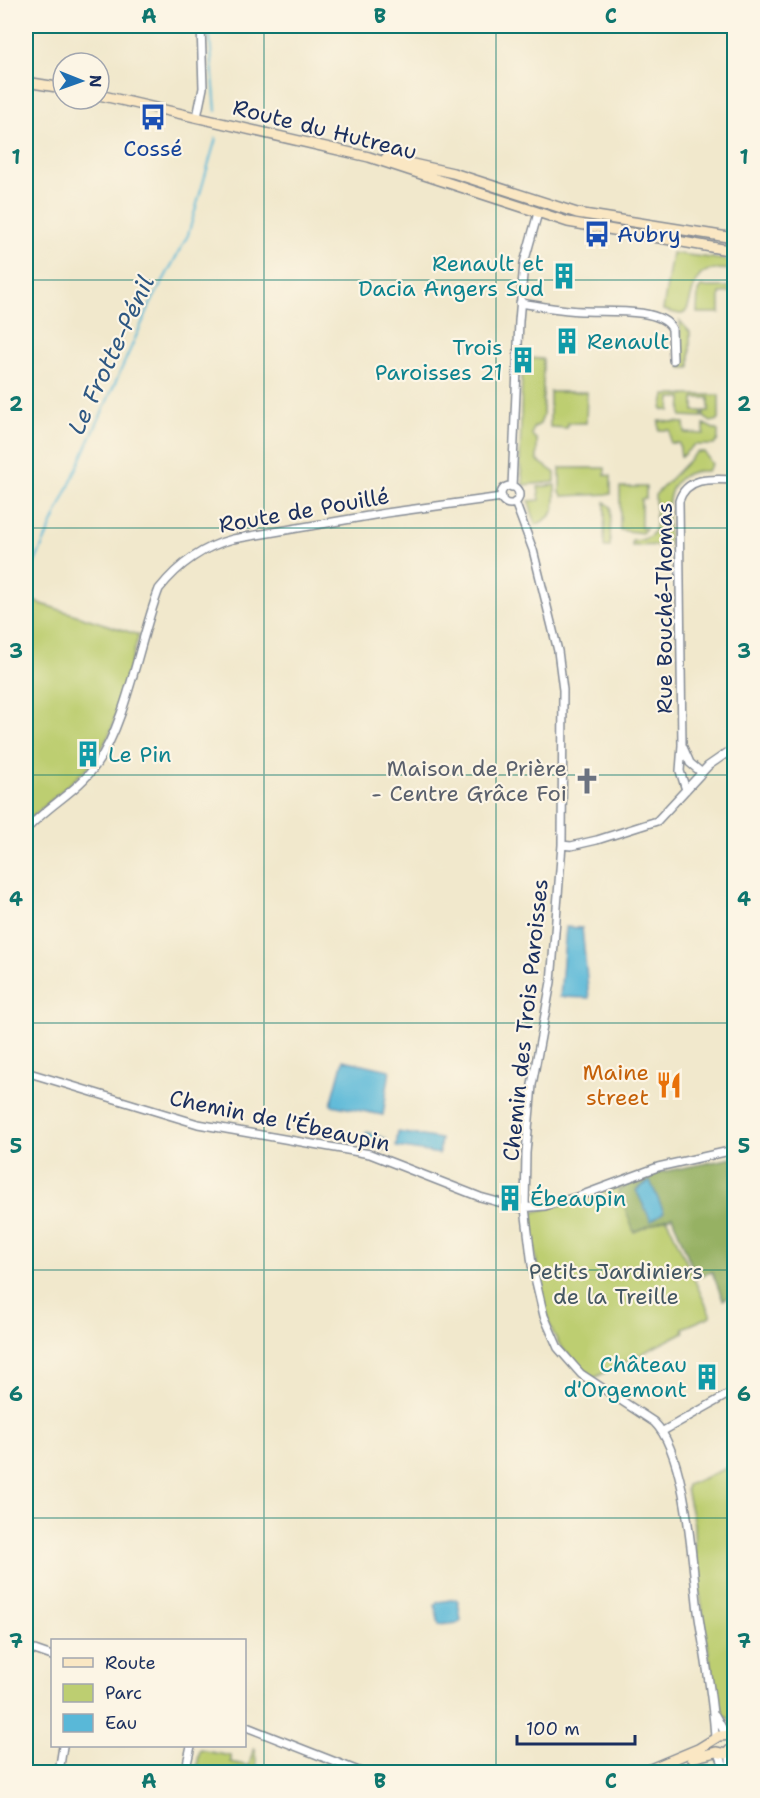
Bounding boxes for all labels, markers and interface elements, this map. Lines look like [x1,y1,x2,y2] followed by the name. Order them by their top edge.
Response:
[141,3,157,29] text: A
[374,3,386,29] text: B
[605,3,617,29] text: C
[51,51,111,111] north arrow
[85,75,106,88] text: N
[230,93,420,166] street label: Route du Hutreau
[138,102,168,132] bus stop icon: Cossé
[123,134,183,163] place label: Cossé
[11,144,21,170] text: 1
[739,144,749,170] text: 1
[582,219,612,249] bus stop icon: Aubry
[617,220,681,249] place label: Aubry
[358,249,544,303] place label: Renault et Dacia Angers Sud
[549,261,579,291] building icon: Renault et Dacia Angers Sud
[60,270,162,440] water label: Le Frotte-Pénil
[552,326,582,356] building icon: Renault
[587,327,670,356] place label: Renault
[375,333,503,387] place label: Trois Paroisses 21
[508,345,538,375] building icon: Trois Paroisses 21
[9,391,23,417] text: 2
[737,391,751,417] text: 2
[217,481,392,540] street label: Route de Pouillé
[650,502,679,714] street label: Rue Bouché-Thomas
[9,638,23,664] text: 3
[737,638,751,664] text: 3
[73,739,103,769] building icon: Le Pin
[108,740,172,769] place label: Le Pin
[371,754,567,808] place label: Maison de Prière - Centre Grâce Foi
[572,766,602,796] church icon: Maison de Prière - Centre Grâce Foi
[496,877,555,1163] street label: Chemin des Trois Paroisses
[9,886,23,912] text: 4
[737,886,751,912] text: 4
[583,1058,649,1112] place label: Maine street
[654,1070,684,1100] restaurant icon: Maine street
[167,1083,393,1158] street label: Chemin de l'Ébeaupin
[10,1133,22,1159] text: 5
[738,1133,750,1159] text: 5
[495,1183,525,1213] building icon: Ébeaupin
[530,1184,626,1213] place label: Ébeaupin
[529,1257,703,1311] park label: Petits Jardiniers de la Treille
[563,1350,687,1404] place label: Château d'Orgemont
[692,1362,722,1392] building icon: Château d'Orgemont
[9,1381,23,1407] text: 6
[737,1381,751,1407] text: 6
[9,1628,23,1654] text: 7
[737,1628,751,1654] text: 7
[51,1639,246,1747] legend
[105,1651,156,1675] text: Route
[105,1681,142,1705] text: Parc
[517,1708,636,1746] scale bar
[105,1711,137,1735] text: Eau
[526,1717,580,1741] text: 100 m
[141,1768,157,1794] text: A
[374,1768,386,1794] text: B
[605,1768,617,1794] text: C

